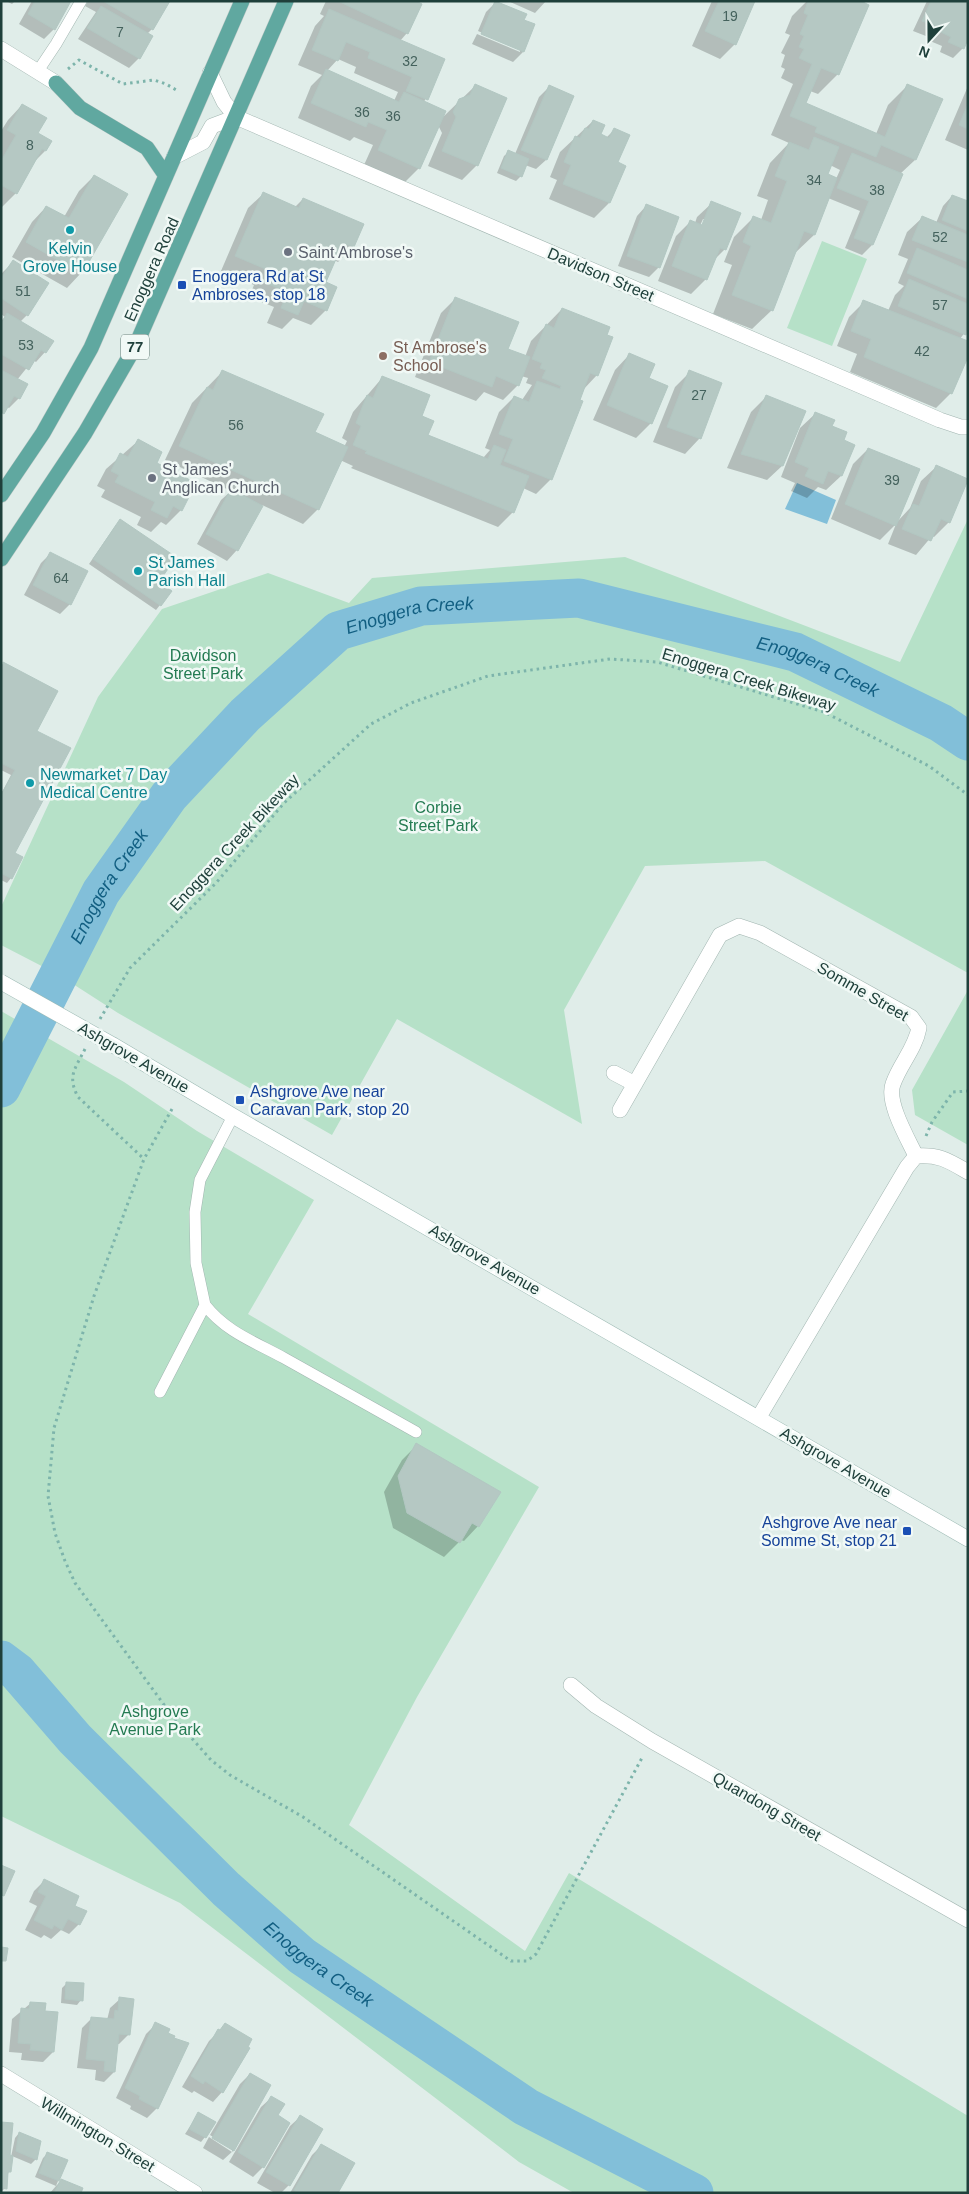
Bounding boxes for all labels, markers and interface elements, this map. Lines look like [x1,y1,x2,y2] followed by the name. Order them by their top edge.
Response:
[722,8,738,24] house number: 19
[904,15,954,65] north arrow
[116,24,124,40] house number: 7
[917,43,932,61] text: N
[402,53,418,69] house number: 32
[354,104,370,120] house number: 36
[385,108,401,124] house number: 36
[26,137,34,153] house number: 8
[806,172,822,188] house number: 34
[869,182,885,198] house number: 38
[121,215,182,324] street label: Enoggera Road
[64,224,76,236] marker: Kelvin Grove House
[932,229,948,245] house number: 52
[23,240,117,275] place label: Kelvin Grove House
[298,244,413,261] place label: Saint Ambrose's
[545,244,657,305] street label: Davidson Street
[282,246,294,258] marker: Saint Ambrose's
[192,268,326,303] place label: Enoggera Rd at St Ambroses, stop 18
[176,279,188,291] marker: Enoggera Rd at St Ambroses, stop 18
[15,283,31,299] house number: 51
[932,297,948,313] house number: 57
[121,334,149,360] road number: 77
[18,337,34,353] house number: 53
[393,339,487,374] place label: St Ambrose's School
[914,343,930,359] house number: 42
[377,350,389,362] marker: St Ambrose's School
[691,387,707,403] house number: 27
[228,417,244,433] house number: 56
[162,461,279,496] place label: St James' Anglican Church
[146,472,158,484] marker: St James' Anglican Church
[884,472,900,488] house number: 39
[148,554,225,589] place label: St James Parish Hall
[132,565,144,577] marker: St James Parish Hall
[53,570,69,586] house number: 64
[343,593,475,638] water label: Enoggera Creek
[755,633,883,702] water label: Enoggera Creek
[660,645,838,714] street label: Enoggera Creek Bikeway
[163,647,244,682] park label: Davidson Street Park
[40,766,167,801] place label: Newmarket 7 Day Medical Centre
[167,771,302,914] street label: Enoggera Creek Bikeway
[24,777,36,789] marker: Newmarket 7 Day Medical Centre
[398,799,479,834] park label: Corbie Street Park
[66,825,153,947] water label: Enoggera Creek
[814,959,912,1025] street label: Somme Street
[75,1019,192,1096] street label: Ashgrove Avenue
[250,1083,409,1118] place label: Ashgrove Ave near Caravan Park, stop 20
[234,1094,246,1106] marker: Ashgrove Ave near Caravan Park, stop 20
[426,1221,543,1298] street label: Ashgrove Avenue
[777,1424,894,1501] street label: Ashgrove Avenue
[761,1514,898,1549] place label: Ashgrove Ave near Somme St, stop 21
[901,1525,913,1537] marker: Ashgrove Ave near Somme St, stop 21
[109,1703,202,1738] park label: Ashgrove Avenue Park
[710,1769,824,1845] street label: Quandong Street
[260,1917,378,2012] water label: Enoggera Creek
[38,2094,158,2175] street label: Willmington Street

